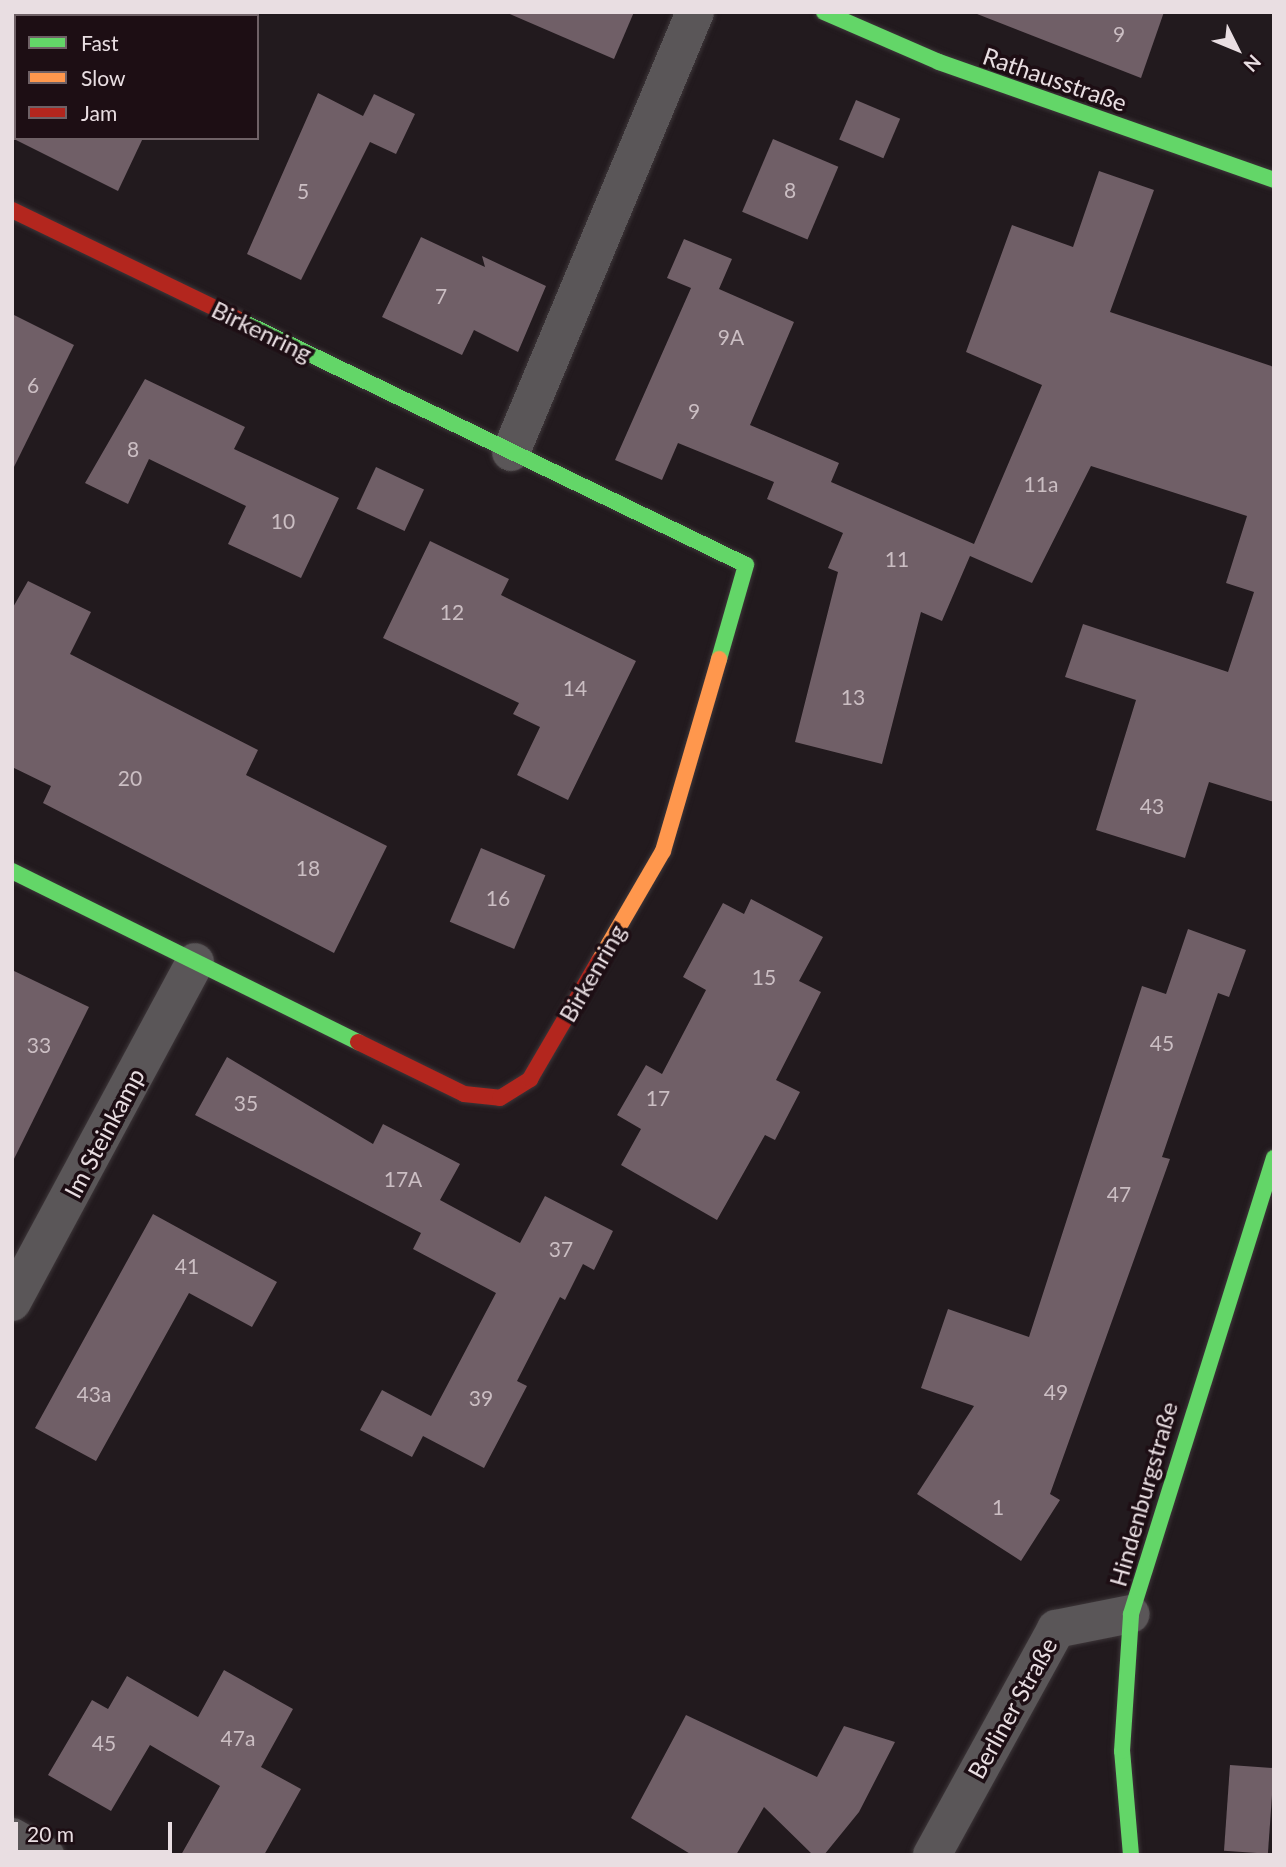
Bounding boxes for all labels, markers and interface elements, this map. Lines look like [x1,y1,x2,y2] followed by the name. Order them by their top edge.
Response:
[14,14,259,140] legend
[1202,14,1272,84] north arrow
[1113,21,1125,47] house number: 9
[81,30,118,55] text: Fast
[979,41,1131,117] street label: Rathausstraße
[1239,50,1266,77] text: N
[81,65,125,90] text: Slow
[81,100,117,125] text: Jam
[784,177,796,203] house number: 8
[297,178,309,204] house number: 5
[435,283,447,309] house number: 7
[207,294,317,368] street label: Birkenring
[718,324,744,350] house number: 9A
[27,372,39,398] house number: 6
[688,398,700,424] house number: 9
[127,436,139,462] house number: 8
[1024,471,1058,497] house number: 11a
[271,508,295,534] house number: 10
[885,546,909,572] house number: 11
[440,599,464,625] house number: 12
[563,675,587,701] house number: 14
[841,684,865,710] house number: 13
[118,765,142,791] house number: 20
[1140,793,1164,819] house number: 43
[296,855,320,881] house number: 18
[486,885,510,911] house number: 16
[553,919,631,1027] street label: Birkenring
[752,964,776,990] house number: 15
[1150,1030,1174,1056] house number: 45
[27,1032,51,1058] house number: 33
[58,1063,150,1203] street label: Im Steinkamp
[646,1085,670,1111] house number: 17
[234,1090,258,1116] house number: 35
[384,1166,422,1192] house number: 17A
[1107,1181,1131,1207] house number: 47
[549,1236,573,1262] house number: 37
[175,1253,199,1279] house number: 41
[1044,1379,1068,1405] house number: 49
[77,1381,111,1407] house number: 43a
[469,1385,493,1411] house number: 39
[1103,1398,1183,1590] street label: Hindenburgstraße
[992,1494,1004,1520] house number: 1
[961,1632,1063,1784] street label: Berliner Straße
[221,1725,255,1751] house number: 47a
[92,1730,116,1756] house number: 45
[18,1808,175,1852] scale bar
[27,1821,74,1846] text: 20 m

